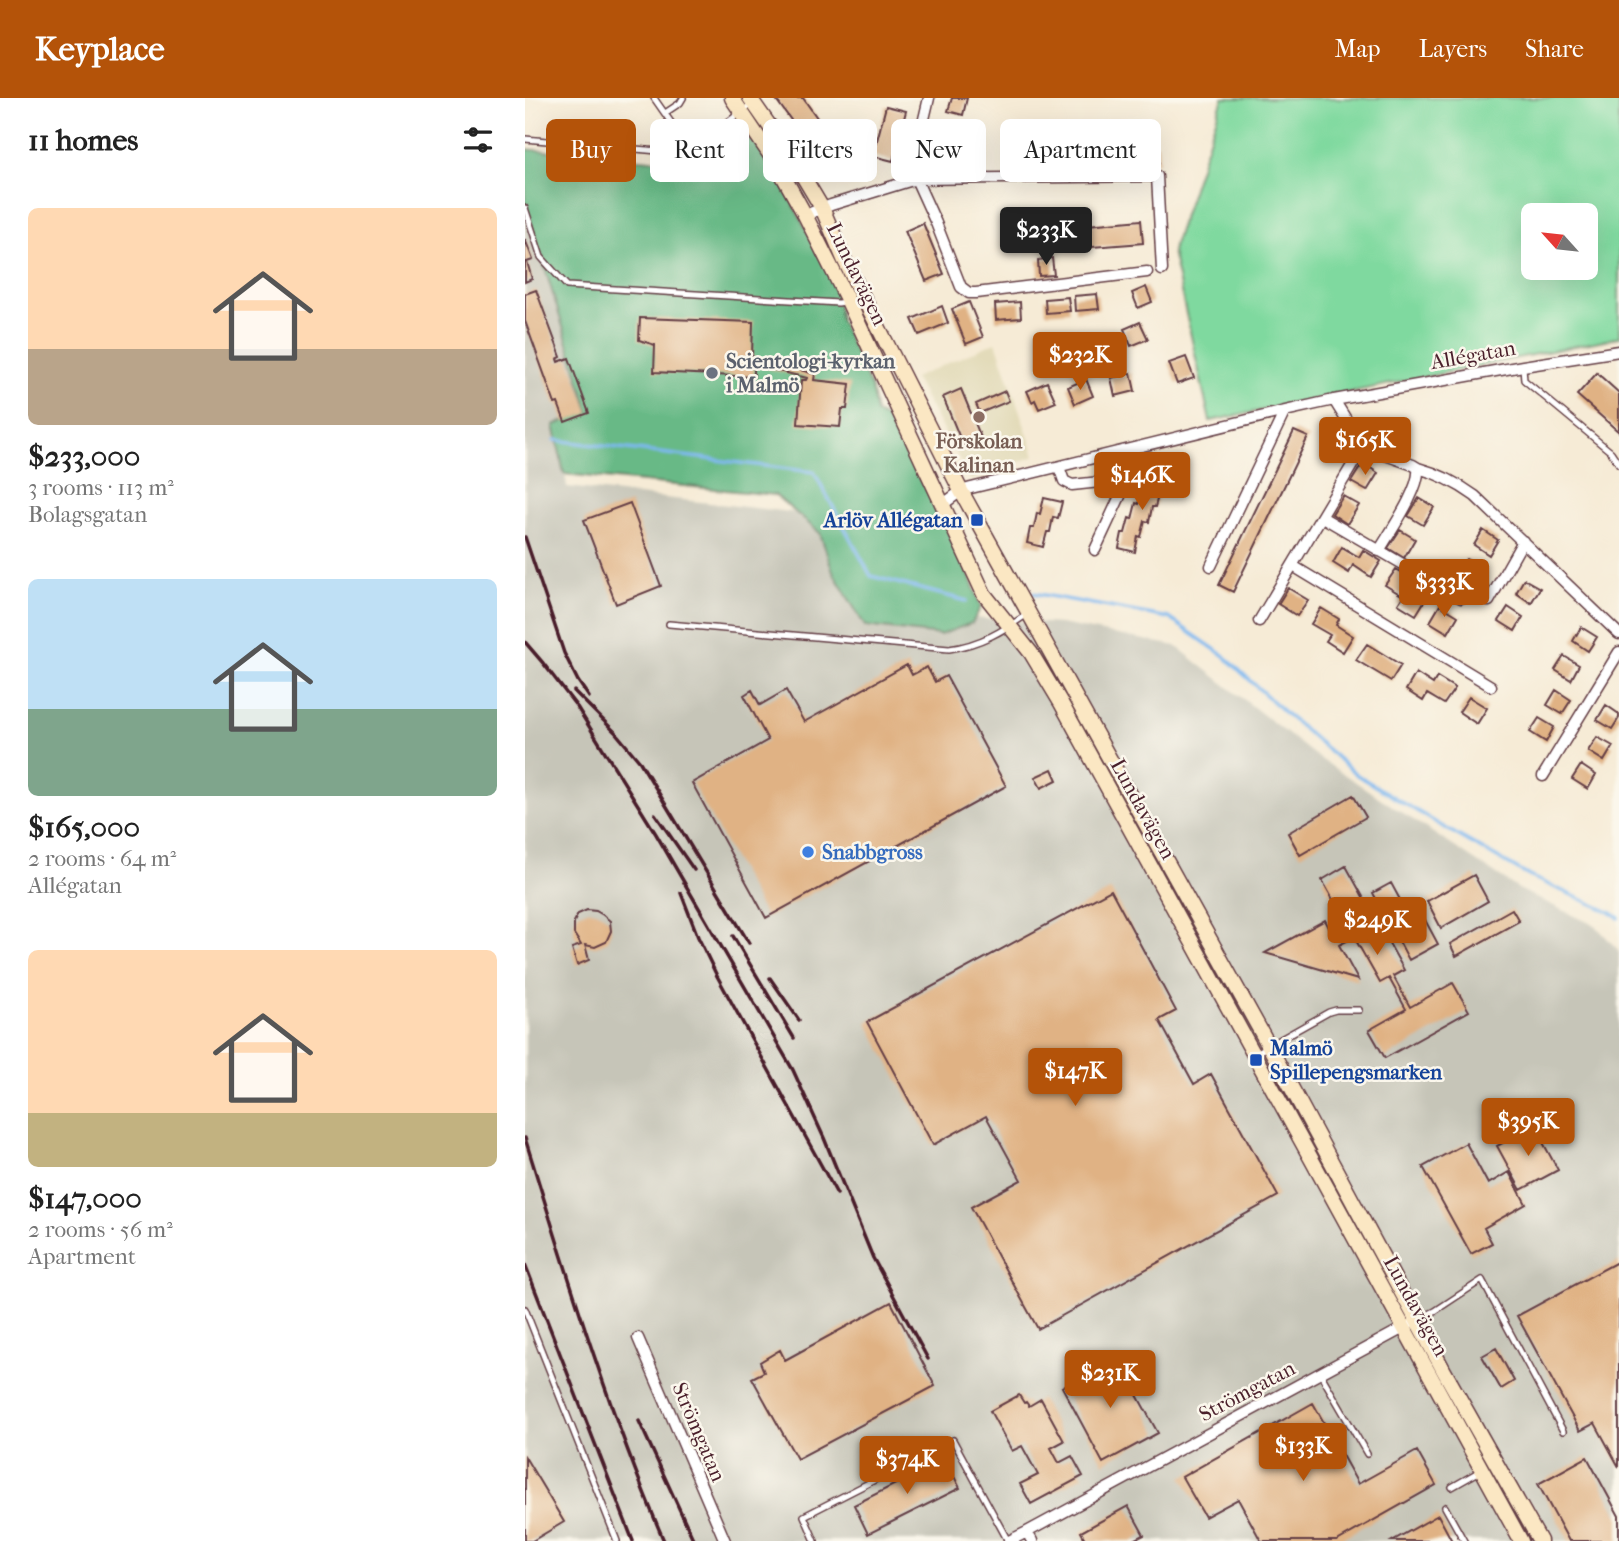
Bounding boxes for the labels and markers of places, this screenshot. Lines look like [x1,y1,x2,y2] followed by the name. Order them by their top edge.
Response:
[997,208,1095,267] pin: $233K
[1031,332,1129,392] pin: $232K
[725,349,896,397] place label: Scientologi-kyrkan i Malmö
[704,365,720,381] marker: Scientologi-kyrkan i Malmö
[971,409,987,425] marker: Förskolan Kalinan
[1316,418,1414,477] pin: $165K
[934,429,1023,477] place label: Förskolan Kalinan
[1093,452,1191,512] pin: $146K
[822,508,964,532] place label: Arlöv Allégatan
[969,512,985,528] marker: Arlöv Allégatan
[1395,560,1493,619] pin: $333K
[822,840,923,864] place label: Snabbgross
[800,844,816,860] marker: Snabbgross
[1328,898,1426,957] pin: $249K
[1269,1036,1443,1084] place label: Malmö Spillepengsmarken
[1026,1048,1124,1108] pin: $147K
[1248,1052,1264,1068] marker: Malmö Spillepengsmarken
[1479,1098,1577,1158] pin: $395K
[1061,1350,1159,1410] pin: $231K
[1254,1424,1352,1483] pin: $133K
[858,1436,956,1496] pin: $374K

